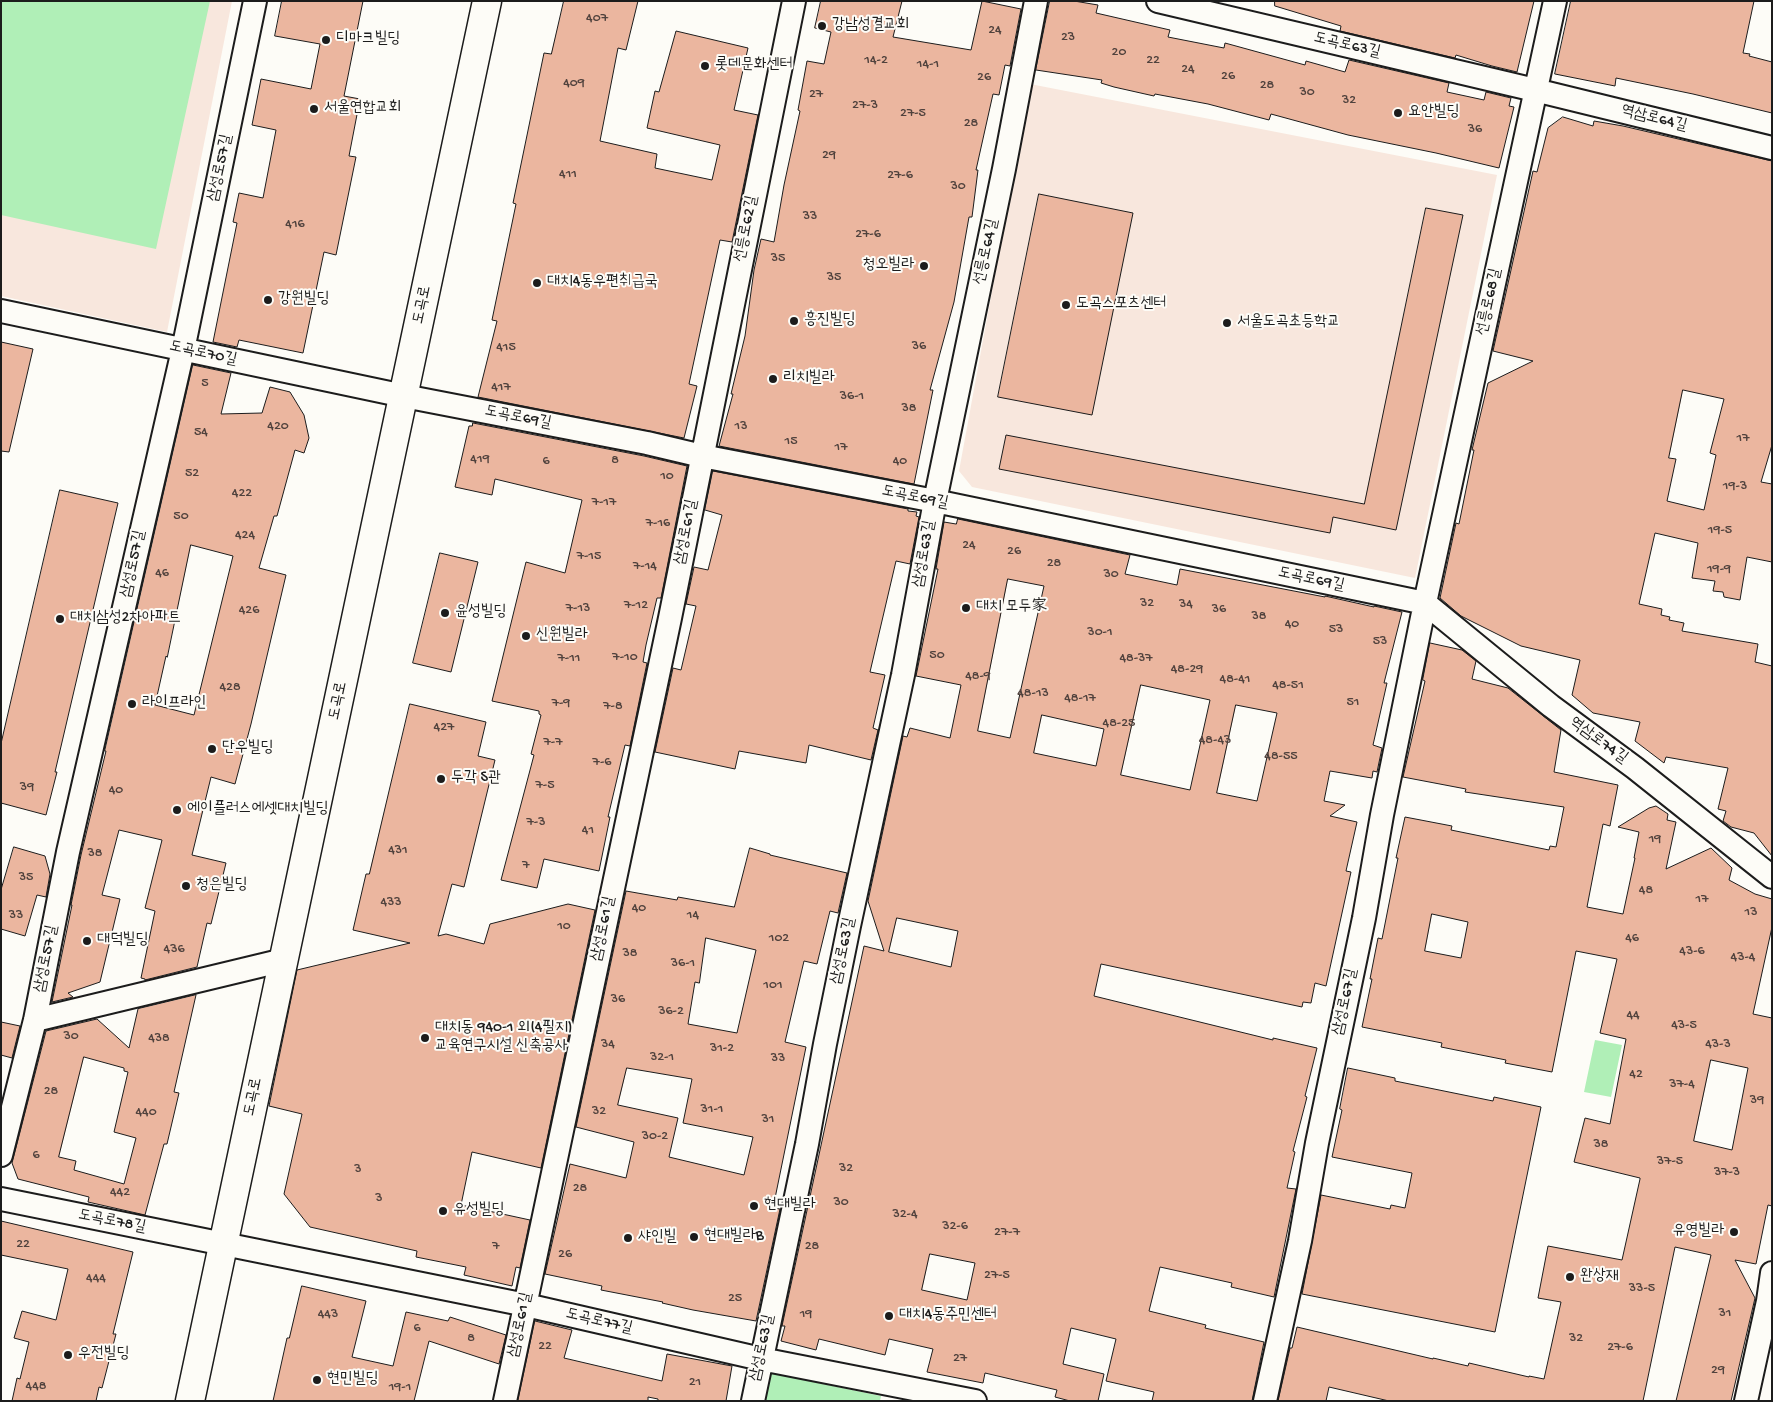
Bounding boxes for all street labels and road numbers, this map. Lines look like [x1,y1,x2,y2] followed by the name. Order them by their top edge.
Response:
[1312,29,1382,63] street label: 도곡로63길
[1619,102,1689,136] street label: 역삼로64길
[205,133,237,203] street label: 삼성로57길
[731,194,763,264] street label: 선릉로62길
[971,217,1003,287] street label: 선릉로64길
[1474,267,1506,337] street label: 선릉로68길
[410,284,436,326] street label: 도곡로
[167,337,239,371] street label: 도곡로70길
[483,402,553,434] street label: 도곡로69길
[880,482,950,514] street label: 도곡로69길
[671,498,703,566] street label: 삼성로61길
[910,519,940,589] street label: 삼성로63길
[118,529,150,599] street label: 삼성로57길
[1276,564,1346,596] street label: 도곡로69길
[326,680,352,722] street label: 도곡로
[1565,713,1631,769] street label: 역삼로74길
[588,895,620,963] street label: 삼성로61길
[828,916,860,986] street label: 삼성로63길
[31,924,63,994] street label: 삼성로57길
[1330,967,1362,1037] street label: 삼성로67길
[241,1076,267,1118] street label: 도곡로
[77,1206,147,1238] street label: 도곡로78길
[505,1291,537,1359] street label: 삼성로61길
[564,1305,634,1339] street label: 도곡로77길
[747,1313,779,1383] street label: 삼성로63길

